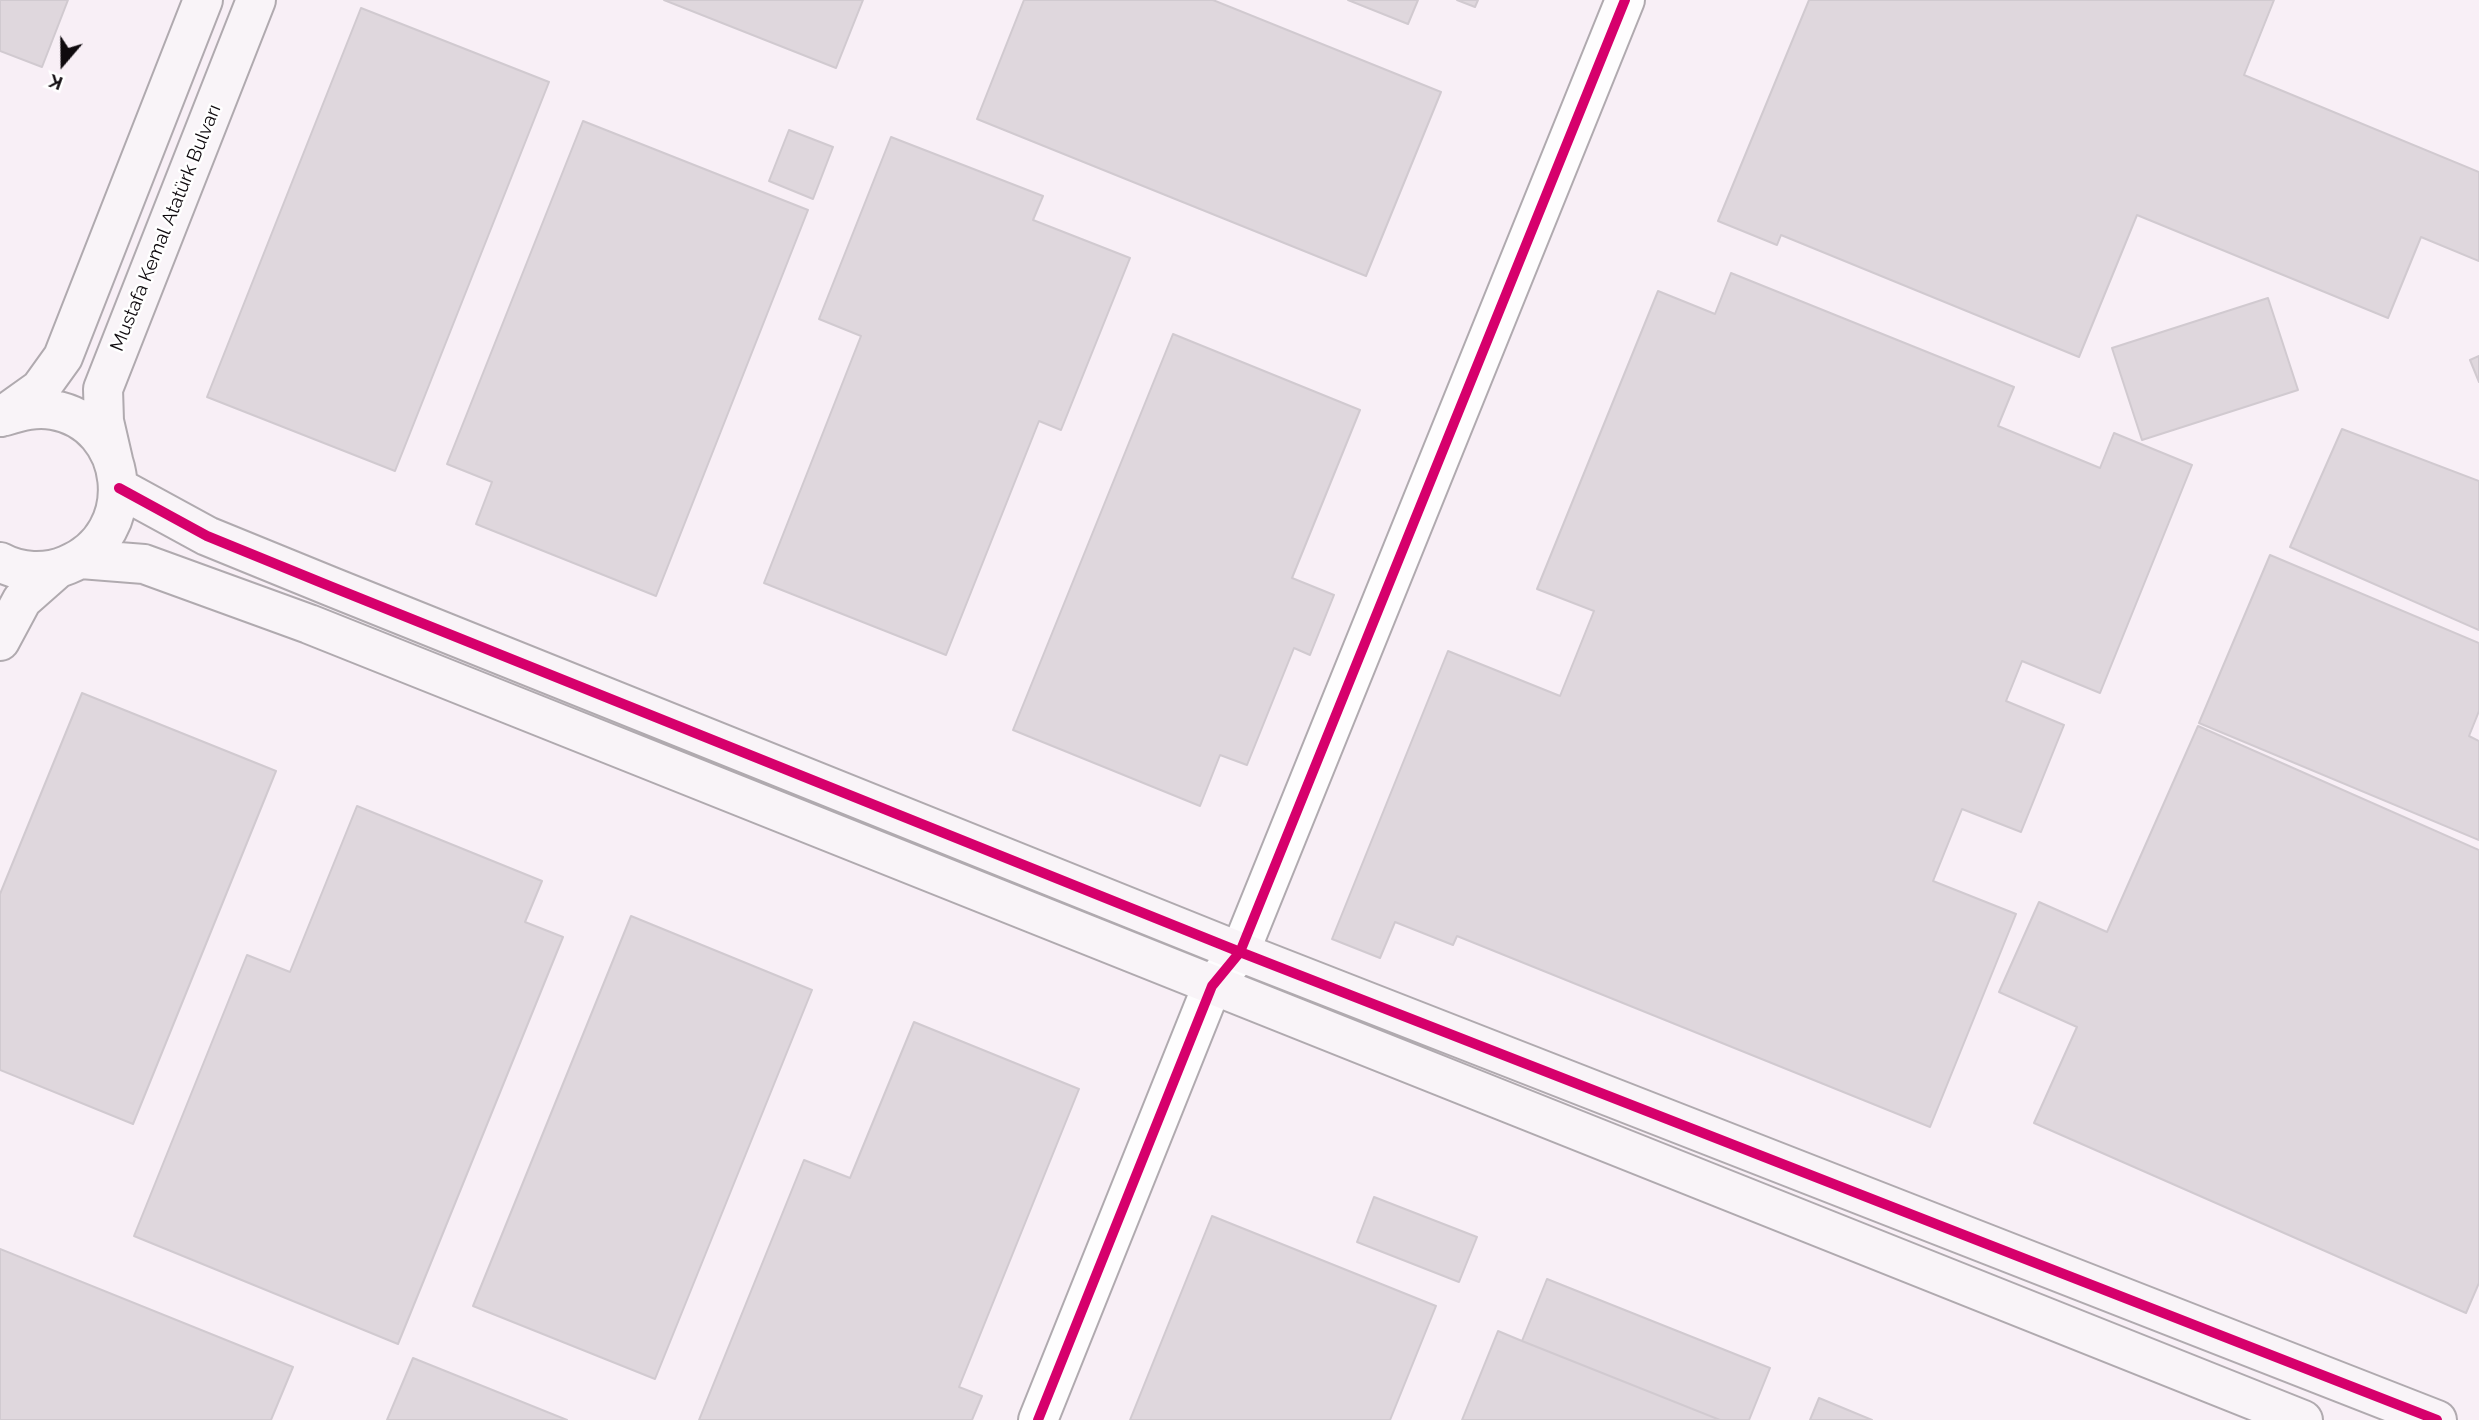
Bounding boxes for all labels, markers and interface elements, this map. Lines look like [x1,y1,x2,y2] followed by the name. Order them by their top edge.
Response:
[28,28,98,98] north arrow
[46,70,66,95] text: K
[106,101,226,355] street label: Mustafa Kemal Atatürk Bulvarı

